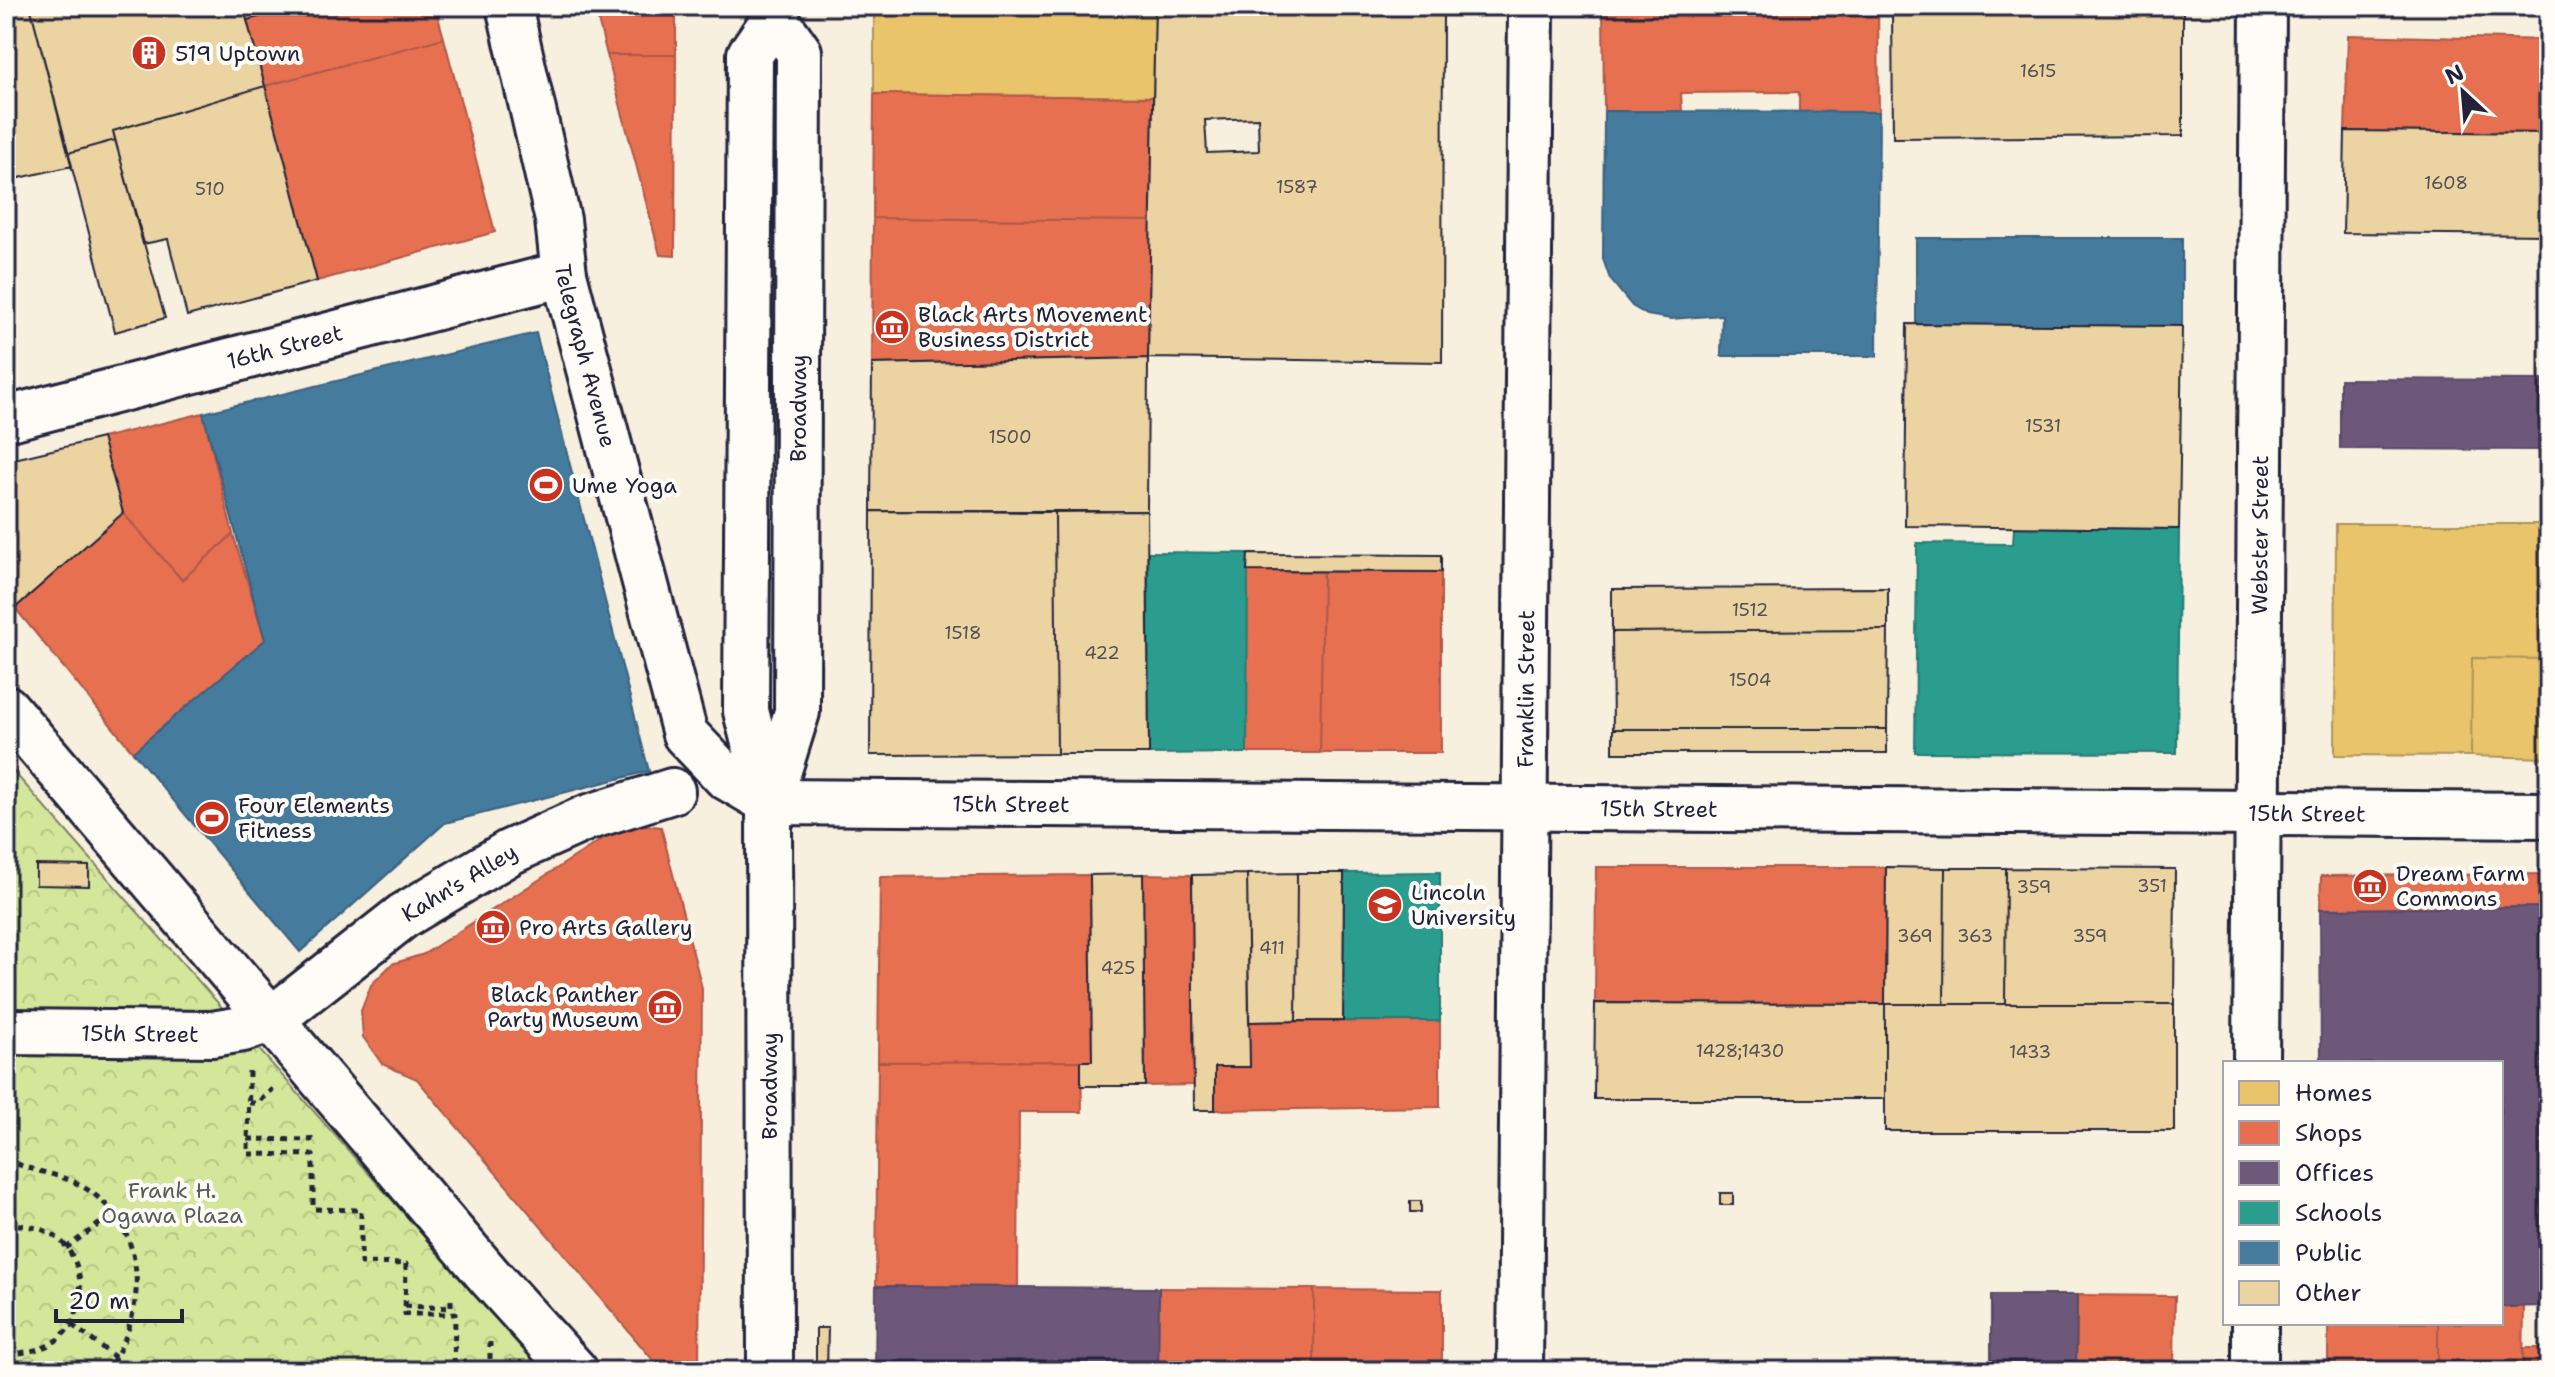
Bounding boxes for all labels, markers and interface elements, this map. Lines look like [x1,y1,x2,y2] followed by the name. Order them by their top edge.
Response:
[130,34,168,72] building icon: 519 Uptown
[175,39,300,68] place label: 519 Uptown
[2423,52,2503,132] north arrow
[2440,58,2469,91] text: N
[2020,59,2056,83] house number: 1615
[2424,171,2468,195] house number: 1608
[1276,175,1318,199] house number: 1587
[195,177,225,201] house number: 510
[548,262,623,450] street label: Telegraph Avenue
[918,300,1148,354] place label: Black Arts Movement Business District
[873,308,911,346] museum icon: Black Arts Movement Business District
[224,318,346,376] street label: 16th Street
[783,355,813,462] street label: Broadway
[2025,414,2061,438] house number: 1531
[988,425,1032,449] house number: 1500
[2244,455,2275,615] street label: Webster Street
[527,466,565,504] sports icon: Ume Yoga
[572,471,677,500] place label: Ume Yoga
[1732,598,1768,622] house number: 1512
[1510,610,1541,768] street label: Franklin Street
[944,621,982,645] house number: 1518
[1084,641,1120,665] house number: 422
[1729,668,1771,692] house number: 1504
[952,789,1070,819] street label: 15th Street
[238,791,390,845] place label: Four Elements Fitness
[1600,794,1718,823] street label: 15th Street
[2248,798,2366,828] street label: 15th Street
[193,799,231,837] sports icon: Four Elements Fitness
[396,837,522,928] street label: Kahn's Alley
[2396,859,2525,913] place label: Dream Farm Commons
[2351,867,2389,905] museum icon: Dream Farm Commons
[2137,874,2167,898] house number: 351
[2017,875,2051,899] house number: 359
[1411,878,1516,932] place label: Lincoln University
[1366,886,1404,924] school or university icon: Lincoln University
[474,908,512,946] museum icon: Pro Arts Gallery
[519,913,693,942] place label: Pro Arts Gallery
[1897,924,1933,948] house number: 369
[1957,924,1993,948] house number: 363
[2073,924,2107,948] house number: 359
[1259,936,1285,960] house number: 411
[1101,956,1135,980] house number: 425
[487,980,639,1034] place label: Black Panther Party Museum
[646,988,684,1026] museum icon: Black Panther Party Museum
[81,1018,199,1048] street label: 15th Street
[755,1032,784,1140] street label: Broadway
[1696,1039,1784,1063] house number: 1428;1430
[2009,1040,2051,1064] house number: 1433
[2223,1061,2503,1325] legend
[2295,1077,2373,1109] text: Homes
[2295,1117,2363,1149] text: Shops
[2295,1157,2374,1189] text: Offices
[101,1176,243,1230] park label: Frank H. Ogawa Plaza
[2295,1197,2382,1229] text: Schools
[2295,1237,2362,1269] text: Public
[56,1273,182,1323] scale bar
[2295,1277,2362,1309] text: Other
[68,1285,130,1317] text: 20 m

